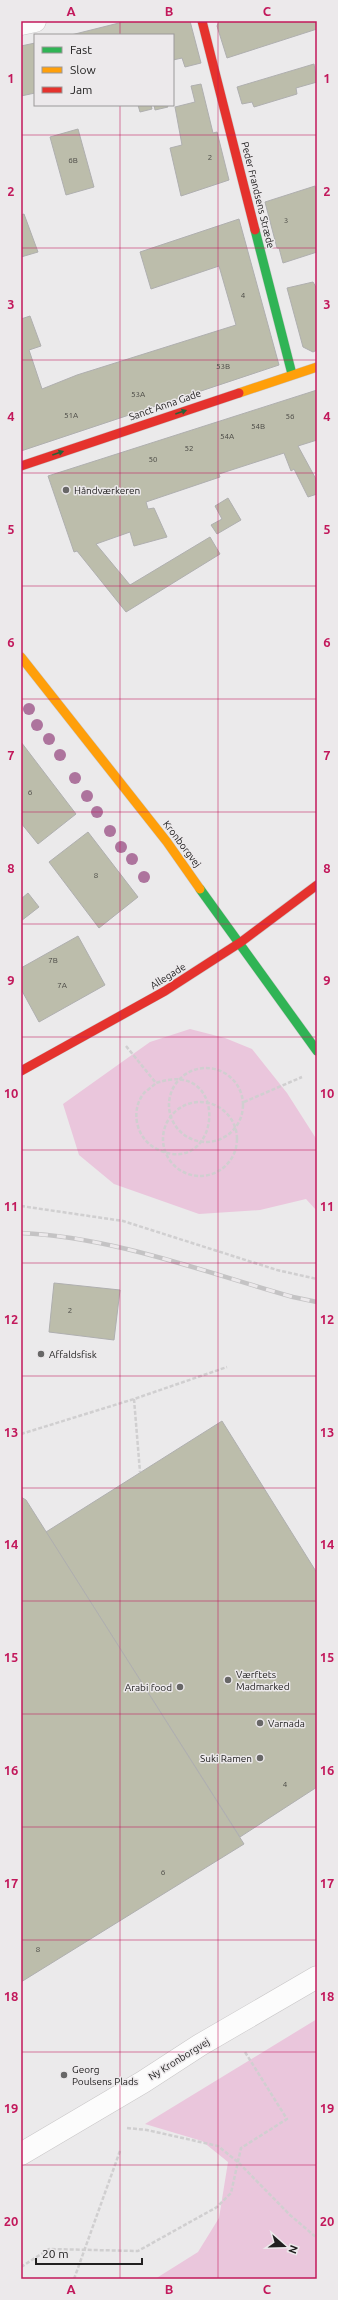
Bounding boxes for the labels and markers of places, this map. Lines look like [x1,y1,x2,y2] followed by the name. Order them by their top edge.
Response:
[61,485,71,495] marker: Håndværkeren
[74,485,140,496] place label: Håndværkeren
[36,1349,46,1359] marker: Affaldsfisk
[49,1349,97,1360] place label: Affaldsfisk
[236,1669,290,1692] place label: Værftets Madmarked
[223,1675,233,1685] marker: Værftets Madmarked
[125,1682,172,1693] place label: Arabi food
[175,1682,185,1692] marker: Arabi food
[255,1718,265,1728] marker: Varnada
[268,1718,305,1729] place label: Varnada
[200,1753,252,1764] place label: Suki Ramen
[255,1753,265,1763] marker: Suki Ramen
[72,2064,138,2087] place label: Georg Poulsens Plads
[59,2070,69,2080] marker: Georg Poulsens Plads

